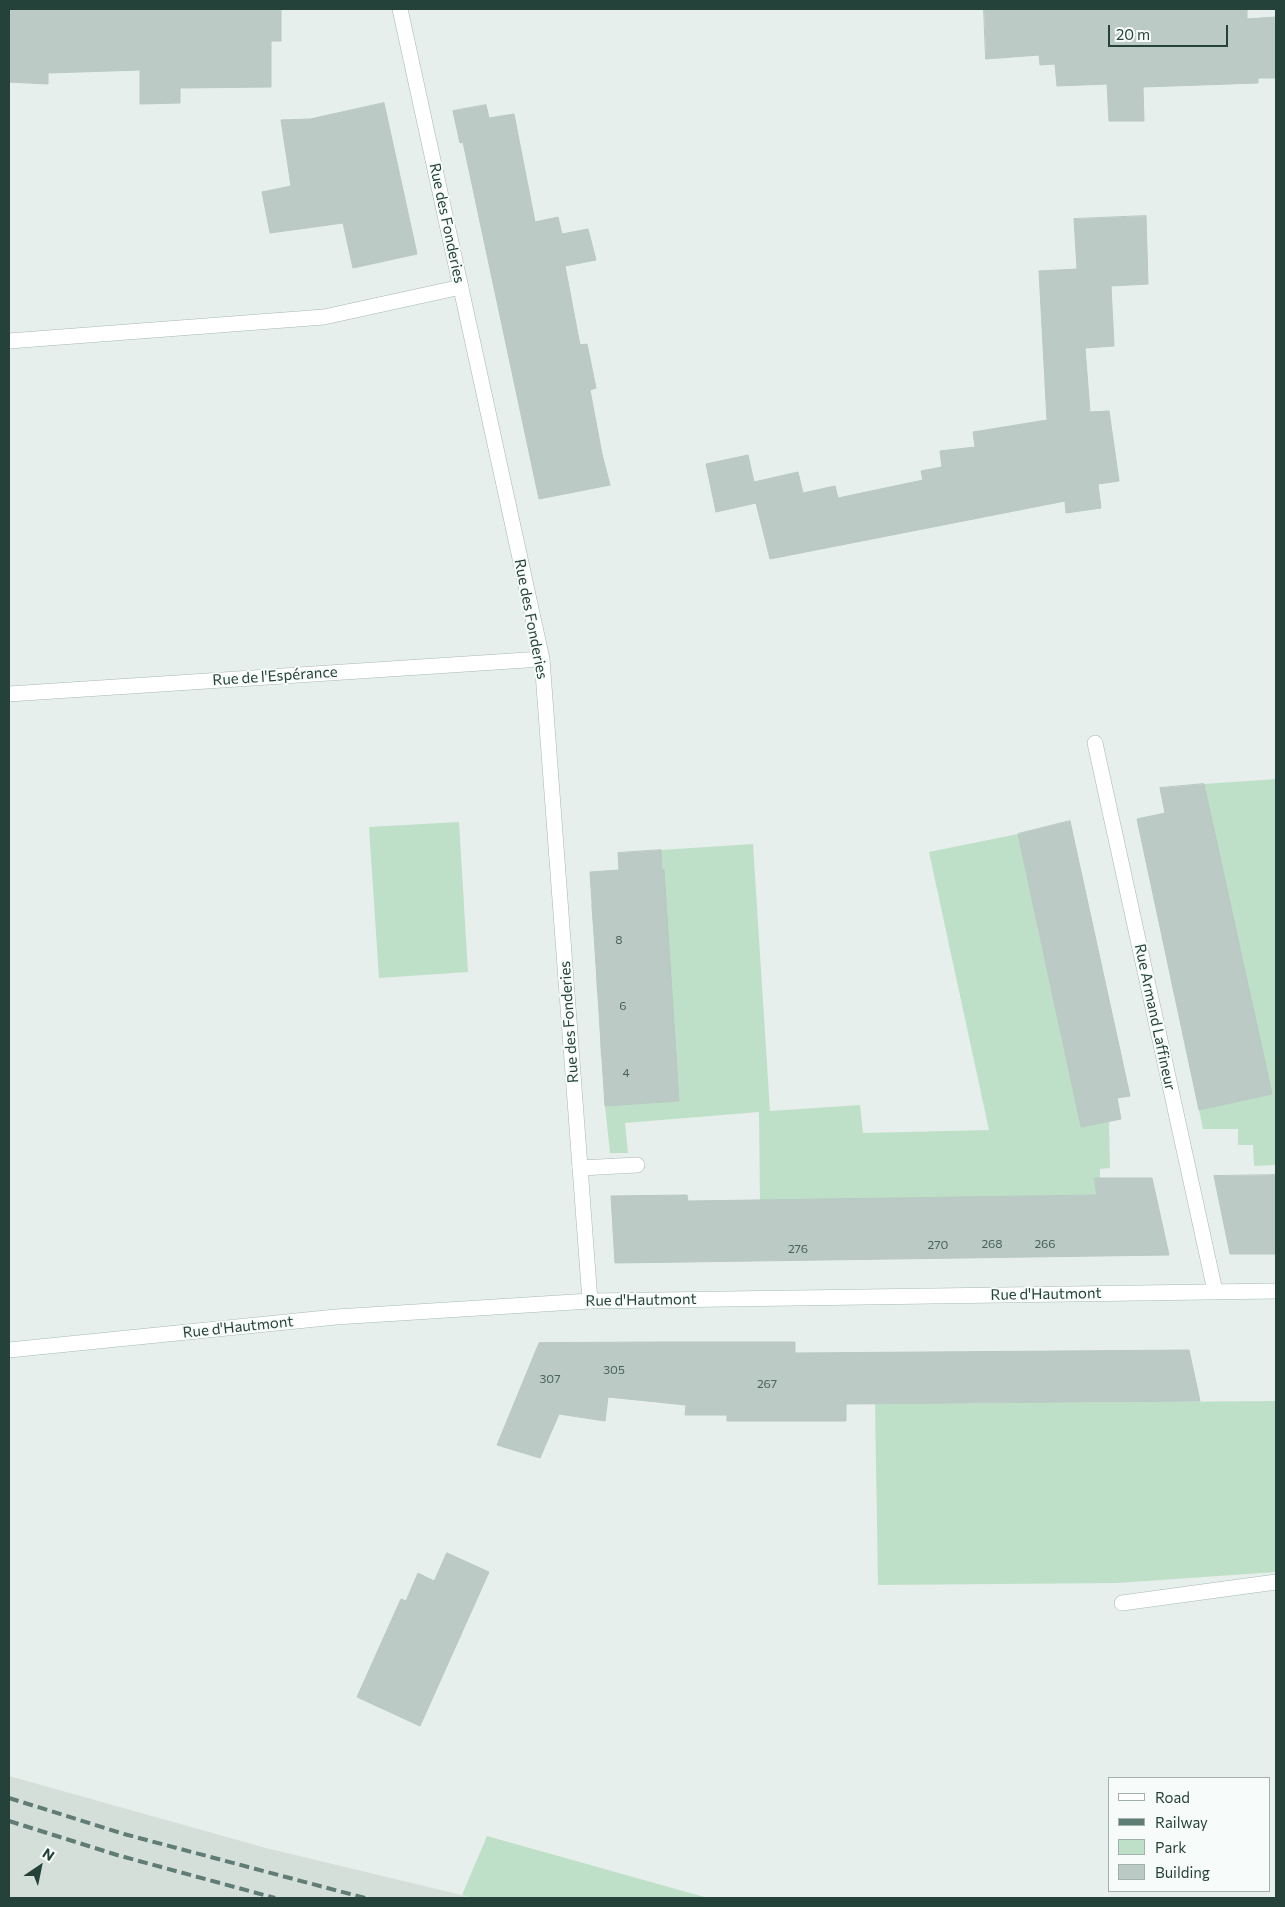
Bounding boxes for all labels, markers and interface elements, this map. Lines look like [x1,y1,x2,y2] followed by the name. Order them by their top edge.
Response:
[1110,15,1230,47] scale bar
[1116,25,1150,43] text: 20 m
[425,161,469,285] street label: Rue des Fonderies
[510,557,552,681] street label: Rue des Fonderies
[212,663,338,689] street label: Rue de l'Espérance
[615,933,623,947] house number: 8
[1131,942,1179,1092] street label: Rue Armand Laffineur
[556,960,582,1084] street label: Rue des Fonderies
[619,999,627,1013] house number: 6
[622,1066,630,1080] house number: 4
[981,1237,1003,1251] house number: 268
[1034,1237,1056,1251] house number: 266
[928,1238,948,1252] house number: 270
[788,1242,808,1256] house number: 276
[990,1284,1102,1304] street label: Rue d'Hautmont
[585,1290,697,1310] street label: Rue d'Hautmont
[182,1312,294,1342] street label: Rue d'Hautmont
[603,1363,625,1377] house number: 305
[540,1372,560,1386] house number: 307
[757,1377,777,1391] house number: 267
[1108,1777,1270,1892] legend
[1155,1788,1190,1806] text: Road
[1155,1813,1208,1831] text: Railway
[1155,1838,1186,1856] text: Park
[15,1842,65,1892] north arrow
[40,1844,58,1864] text: N
[1155,1863,1210,1881] text: Building

